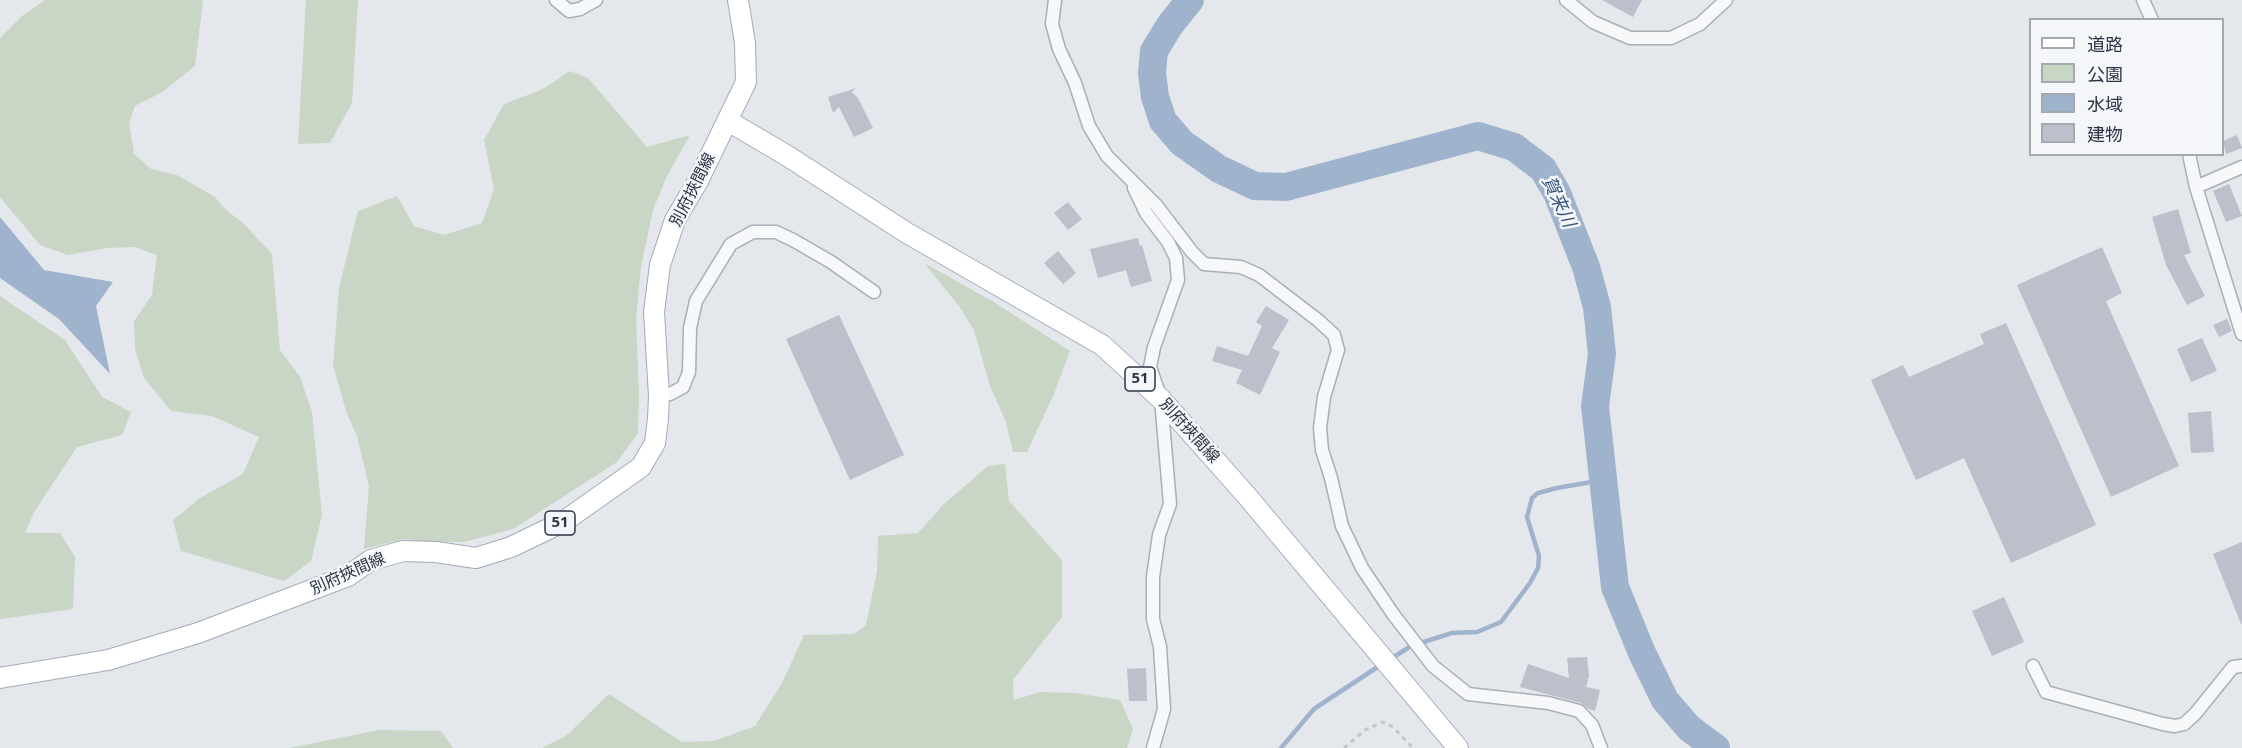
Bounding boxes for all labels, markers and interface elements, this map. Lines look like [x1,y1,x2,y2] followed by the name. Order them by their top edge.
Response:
[2029,18,2224,156] legend
[2087,32,2123,56] text: 道路
[2087,62,2123,86] text: 公園
[2087,92,2123,116] text: 水域
[2087,122,2123,146] text: 建物
[666,150,720,230] street label: 別府挾間線
[1537,173,1579,231] water label: 賀来川
[1125,367,1155,391] road number: 51
[1155,395,1223,467] street label: 別府挾間線
[545,511,575,535] road number: 51
[308,549,388,599] street label: 別府挾間線

